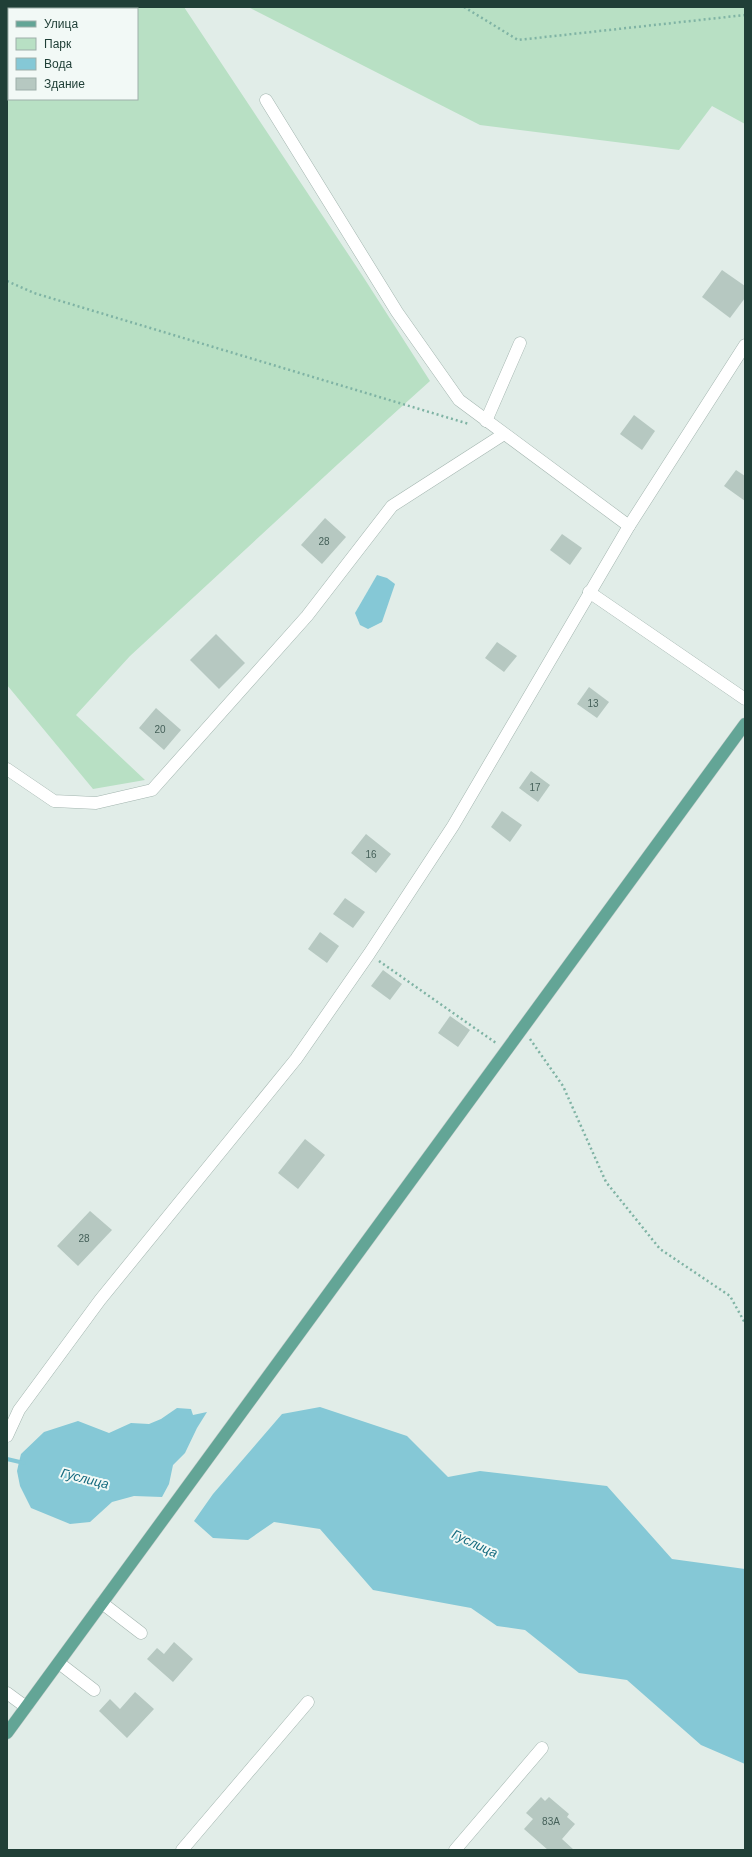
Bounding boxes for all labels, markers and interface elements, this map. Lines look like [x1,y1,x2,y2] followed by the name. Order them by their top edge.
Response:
[8,8,138,100] legend
[44,17,78,31] text: Улица
[44,37,72,51] text: Парк
[44,57,72,71] text: Вода
[44,77,85,91] text: Здание
[318,536,330,547] house number: 28
[587,698,599,709] house number: 13
[154,724,166,735] house number: 20
[529,782,541,793] house number: 17
[365,849,377,860] house number: 16
[78,1233,90,1244] house number: 28
[59,1465,110,1492] water label: Гуслица
[449,1526,500,1561] water label: Гуслица
[542,1816,560,1827] house number: 83А

